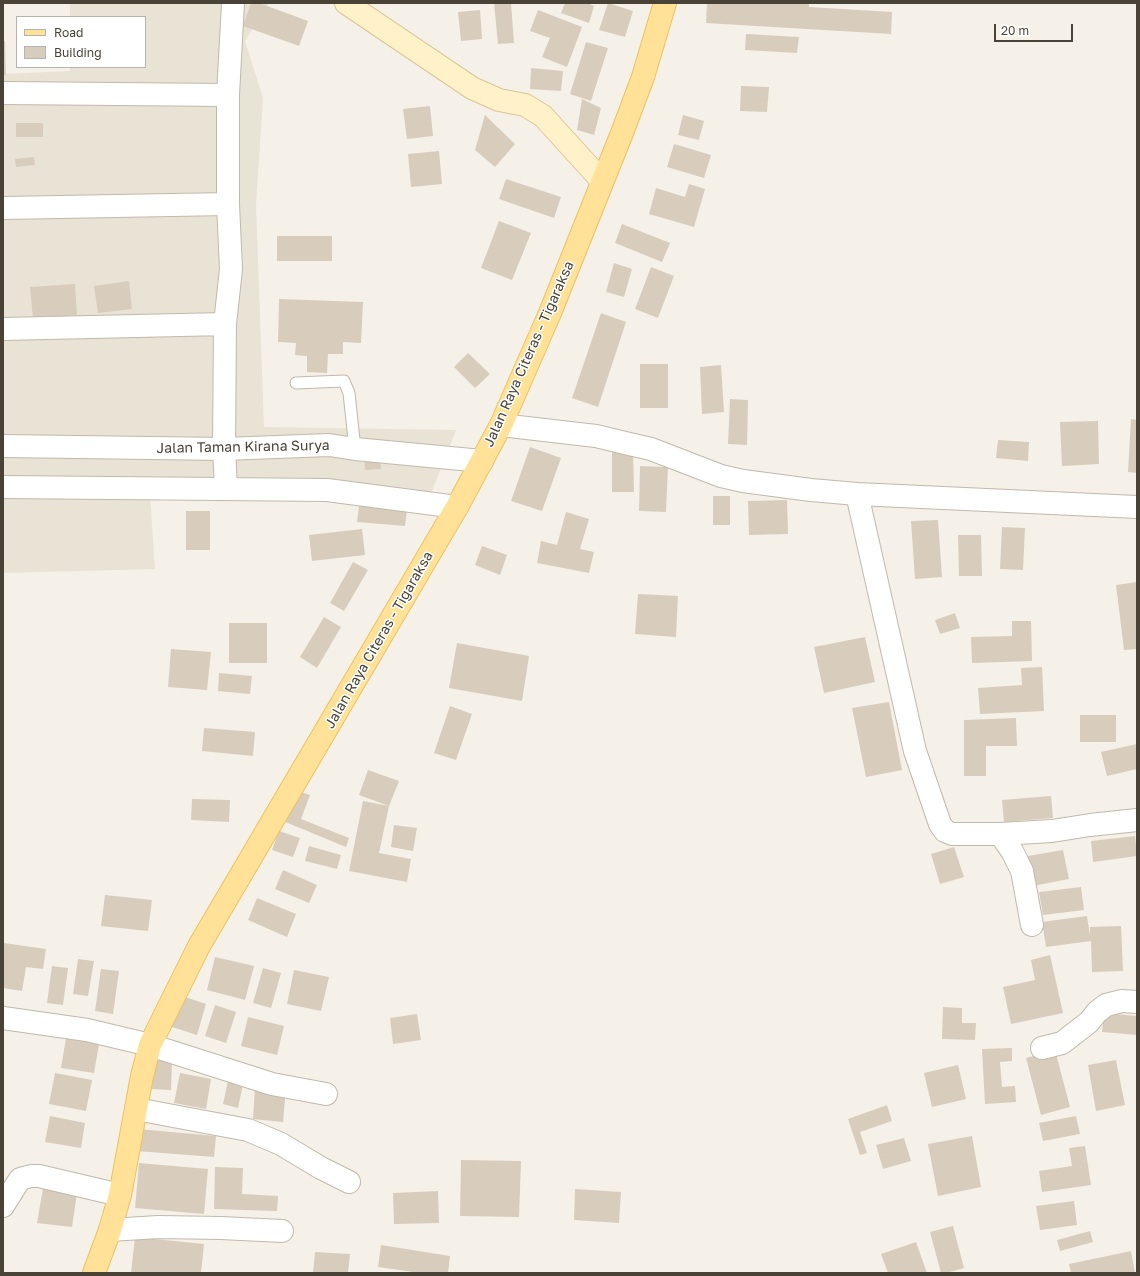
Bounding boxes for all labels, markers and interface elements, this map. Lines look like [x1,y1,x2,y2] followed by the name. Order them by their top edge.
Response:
[16,16,146,68] legend
[996,16,1075,42] scale bar
[1001,23,1029,38] text: 20 m
[54,25,83,40] text: Road
[54,45,102,60] text: Building
[480,259,578,449] street label: Jalan Raya Citeras - Tigaraksa
[156,437,330,457] street label: Jalan Taman Kirana Surya
[321,549,437,731] street label: Jalan Raya Citeras - Tigaraksa

